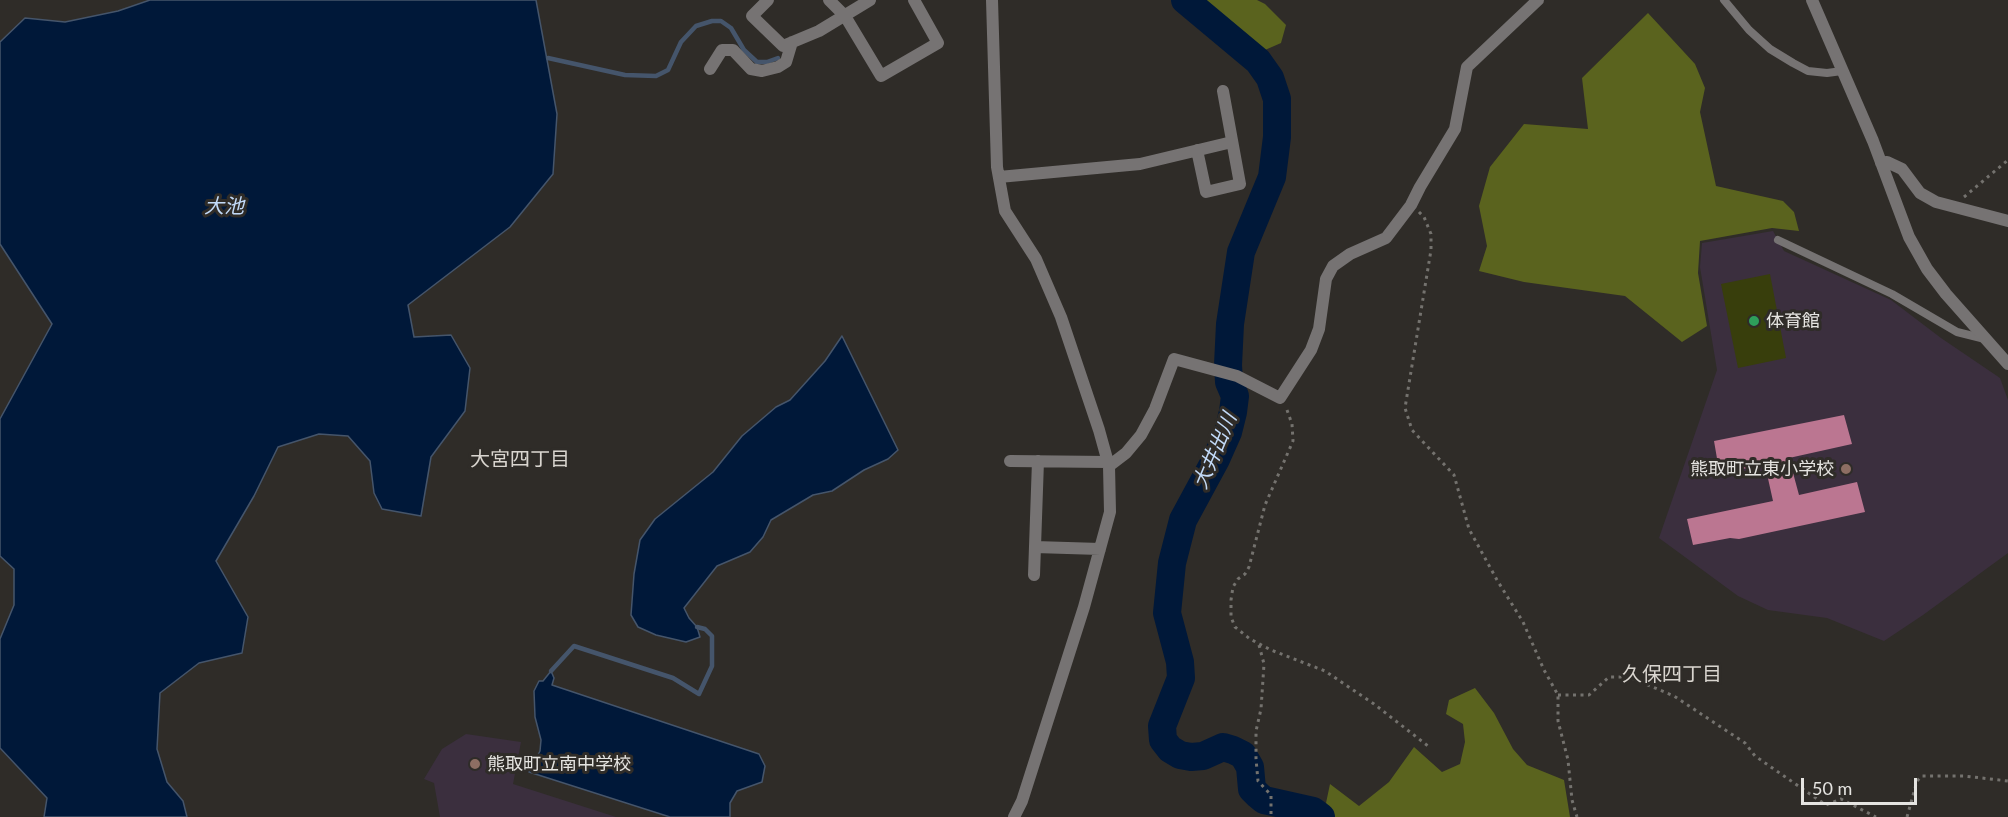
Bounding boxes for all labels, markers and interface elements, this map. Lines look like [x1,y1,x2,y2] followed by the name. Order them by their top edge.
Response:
[204,195,244,219] water label: 大池
[1766,310,1820,332] place label: 体育館
[1747,314,1761,328] marker: 体育館
[1188,409,1242,493] water label: 大井出川
[470,448,570,472] district label: 大宮四丁目
[1690,458,1834,480] place label: 熊取町立東小学校
[1839,462,1853,476] marker: 熊取町立東小学校
[1622,663,1722,687] district label: 久保四丁目
[487,753,631,775] place label: 熊取町立南中学校
[468,757,482,771] marker: 熊取町立南中学校
[1804,766,1920,804] scale bar
[1812,777,1852,799] text: 50 m

